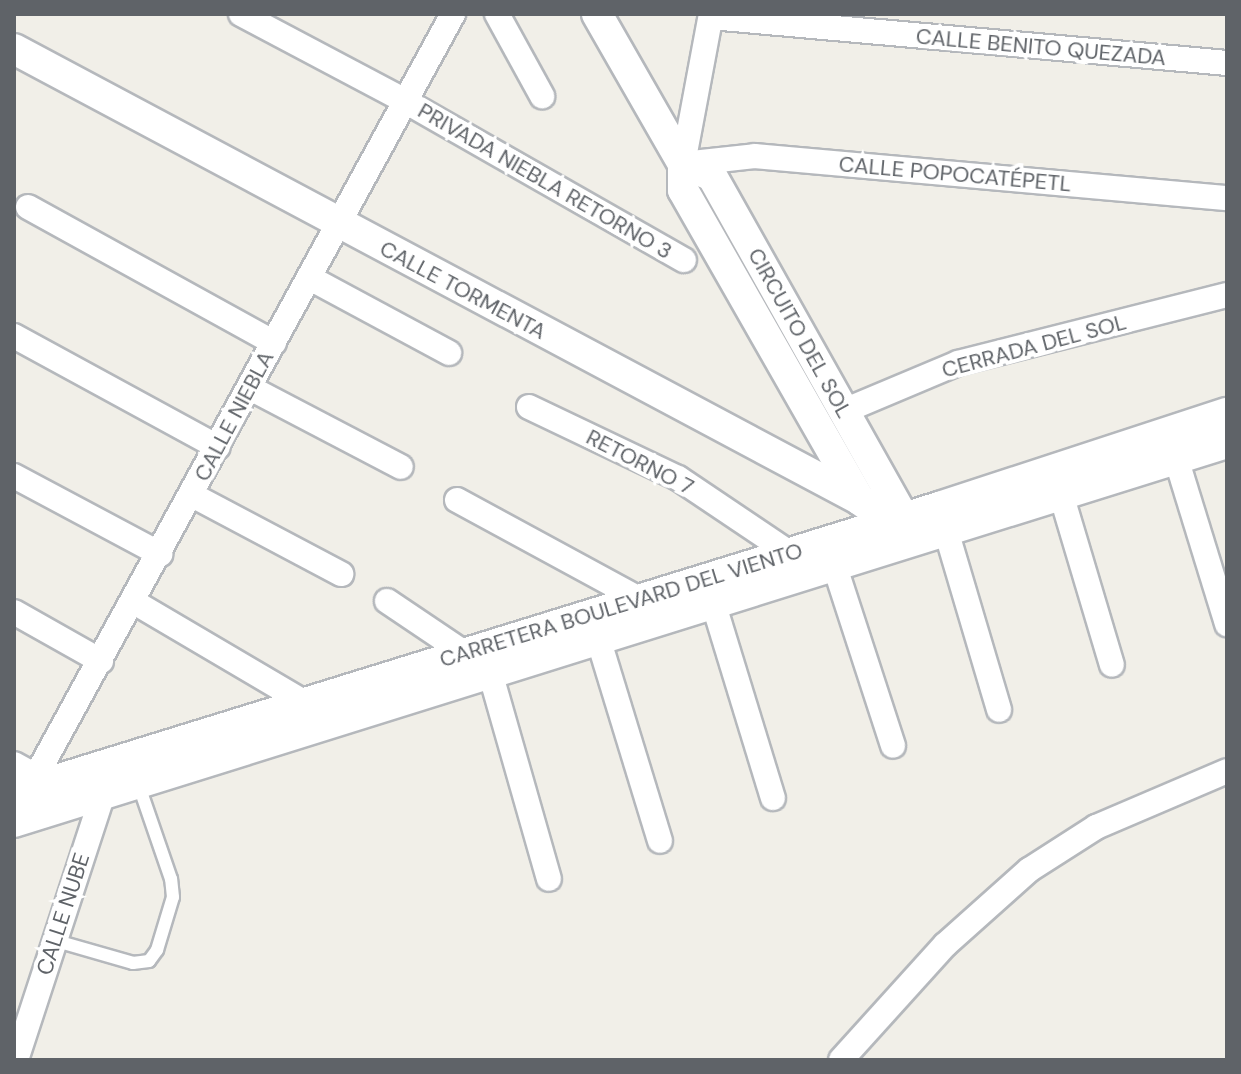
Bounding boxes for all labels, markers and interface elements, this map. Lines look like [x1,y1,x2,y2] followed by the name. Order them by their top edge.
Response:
[915,23,1167,71] street label: CALLE BENITO QUEZADA
[413,97,677,265] street label: PRIVADA NIEBLA RETORNO 3
[838,151,1072,197] street label: CALLE POPOCATÉPETL
[375,235,551,345] street label: CALLE TORMENTA
[742,243,858,423] street label: CIRCUITO DEL SOL
[939,309,1129,383] street label: CERRADA DEL SOL
[189,346,279,486] street label: CALLE NIEBLA
[582,424,698,500] street label: RETORNO 7
[436,537,806,673] street label: CARRETERA BOULEVARD DEL VIENTO
[31,850,95,978] street label: CALLE NUBE

